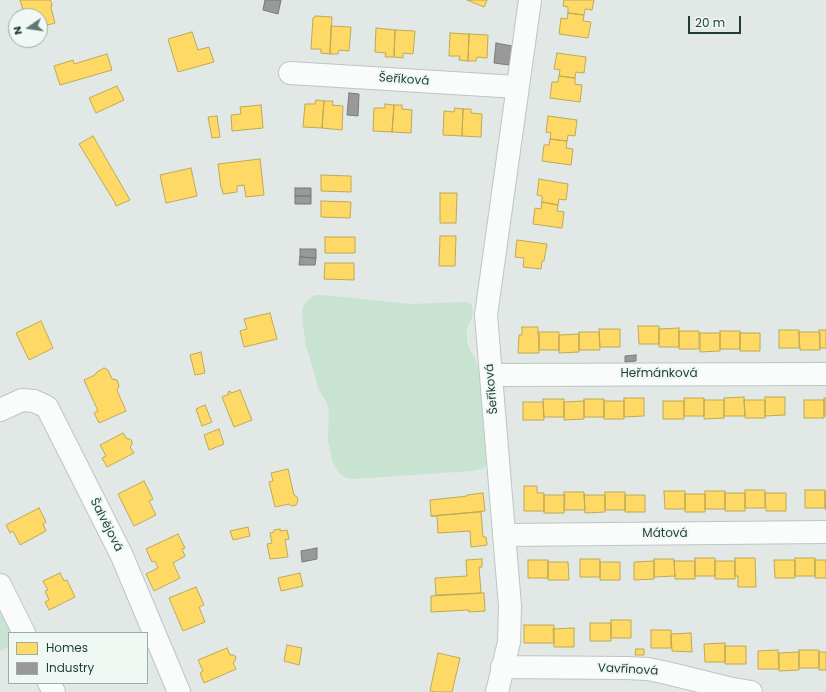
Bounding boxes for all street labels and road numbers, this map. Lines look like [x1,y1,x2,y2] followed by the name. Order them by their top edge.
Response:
[378,71,430,89] street label: Šeříková
[483,363,501,415] street label: Šeříková
[620,367,698,381] street label: Heřmánková
[86,496,126,554] street label: Šalvějová
[642,527,688,541] street label: Mátová
[597,661,659,679] street label: Vavřínová

